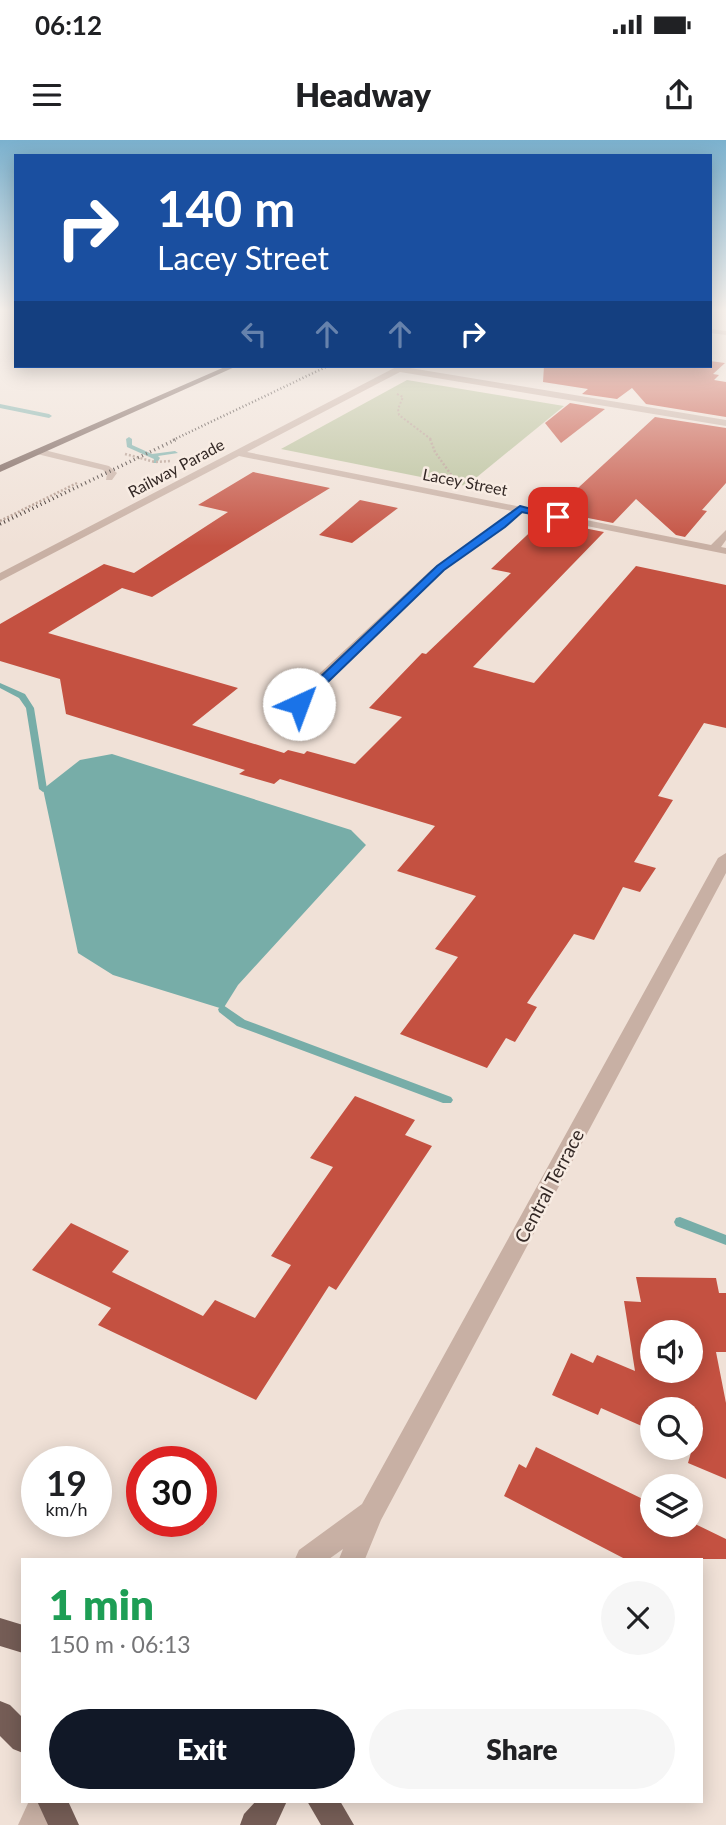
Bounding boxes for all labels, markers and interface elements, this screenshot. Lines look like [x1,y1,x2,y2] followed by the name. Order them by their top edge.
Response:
[35,9,102,41] text: 06:12
[295,75,431,114] text: Headway
[28,76,66,114] icon: menu
[660,76,698,114] icon: share
[157,179,295,237] text: 140 m
[42,182,133,273] icon: right
[157,238,329,277] text: Lacey Street
[235,315,273,353] icon: left
[308,315,346,353] icon: ahead
[381,315,419,353] icon: ahead
[454,315,492,353] icon: right
[125,434,227,501] street label: Railway Parade
[421,464,509,499] street label: Lacey Street
[528,487,588,547] pin
[539,498,577,536] icon: arrive
[262,667,336,741] position arrow
[509,1125,588,1247] street label: Central Terrace
[640,1320,703,1537] map controls
[640,1320,703,1383] button: sound
[640,1397,703,1460] button: search
[126,1446,217,1537] speed limit sign: 30
[46,1461,87,1503] text: 19
[640,1474,703,1537] button: layers
[45,1498,88,1520] text: km/h
[49,1579,154,1629] text: 1 min
[601,1581,675,1655] button: close
[49,1630,191,1658] text: 150 m · 06:13
[49,1709,355,1789] button: Exit
[369,1709,675,1789] button: Share

